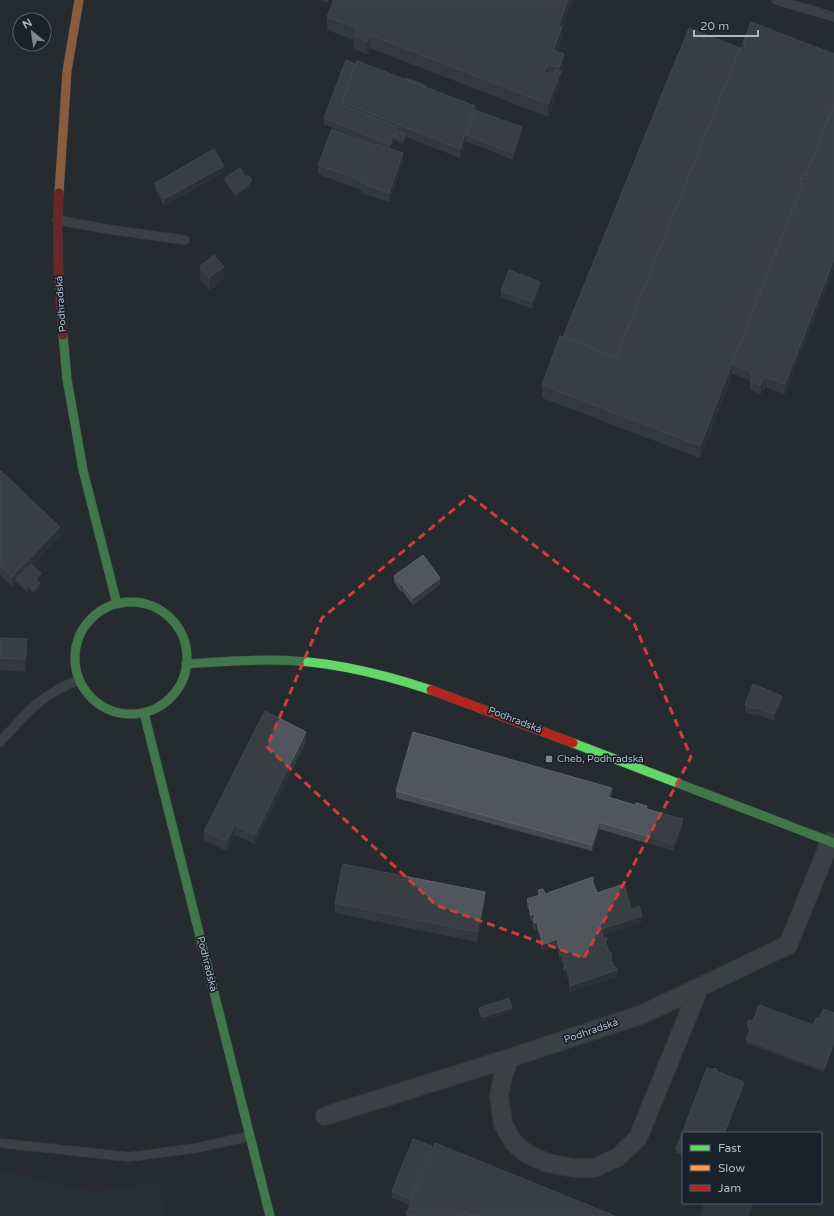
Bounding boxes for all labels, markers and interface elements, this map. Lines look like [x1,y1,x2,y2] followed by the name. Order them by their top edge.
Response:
[12,12,52,52] north arrow
[694,12,758,38] scale bar
[20,16,34,32] text: N
[700,19,729,33] text: 20 m
[53,275,69,333] street label: Podhradská
[486,704,544,736] street label: Podhradská
[557,753,644,765] place label: Cheb, Podhradská
[544,754,554,764] marker: Cheb, Podhradská
[194,935,220,993] street label: Podhradská
[562,1016,620,1046] street label: Podhradská
[682,1132,822,1204] legend
[718,1141,742,1155] text: Fast
[718,1161,745,1175] text: Slow
[718,1181,741,1195] text: Jam

